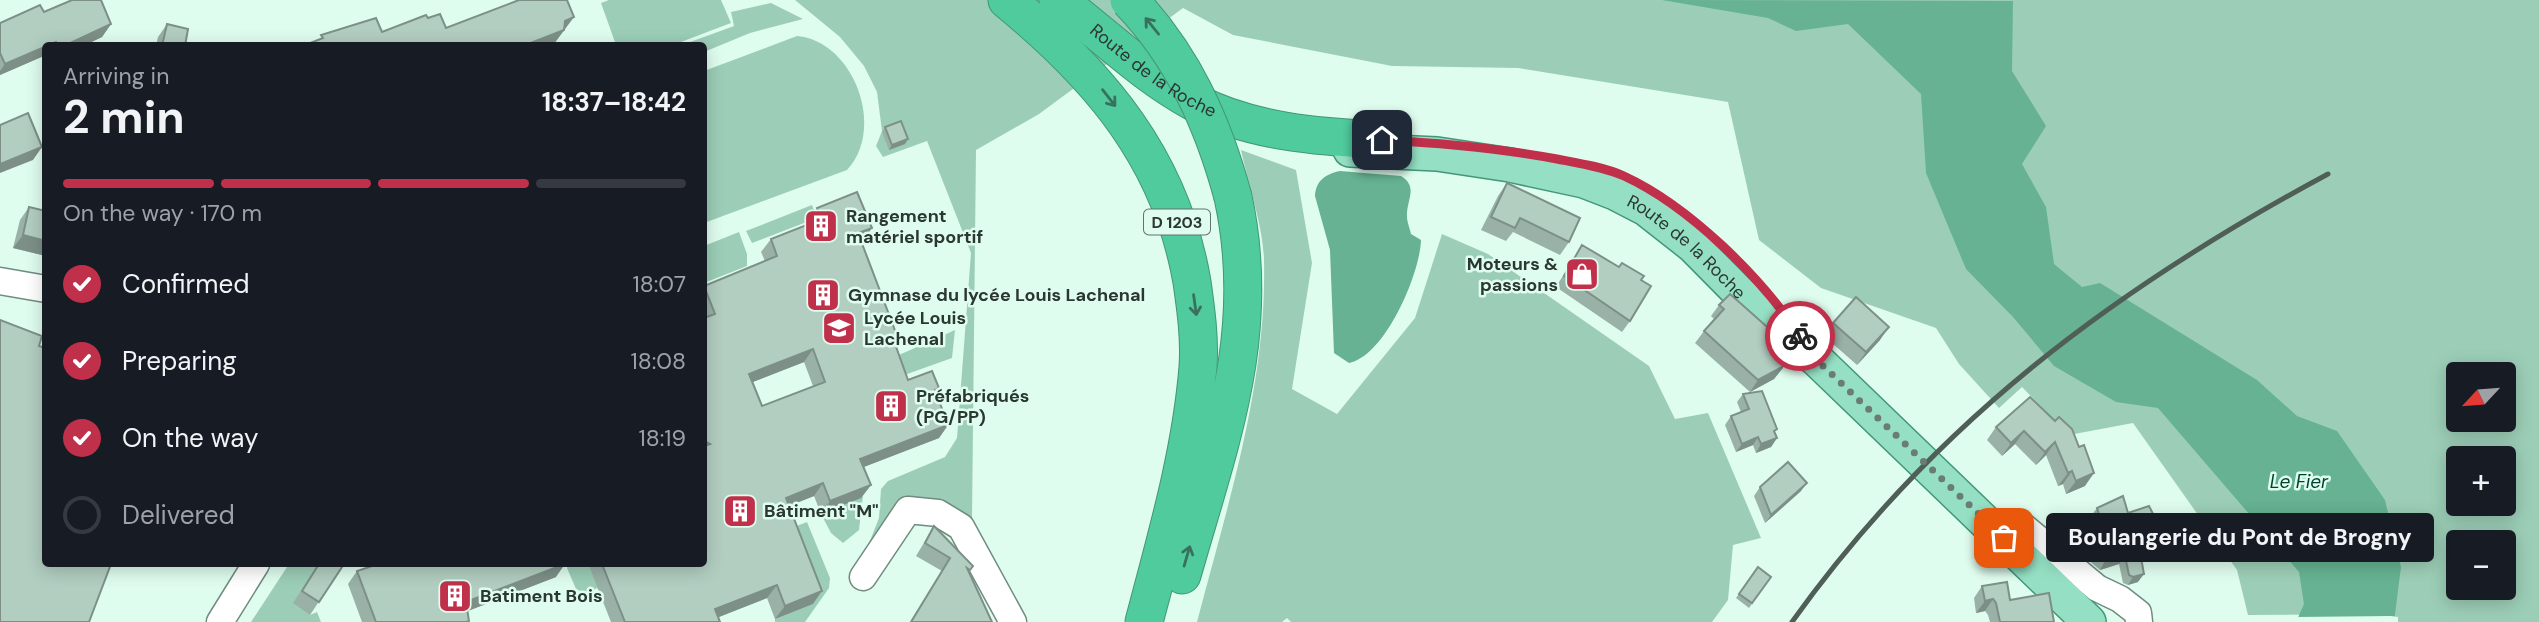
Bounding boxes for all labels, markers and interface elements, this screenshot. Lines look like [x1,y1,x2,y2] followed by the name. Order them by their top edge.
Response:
[1144,17,1160,35] one-way arrow
[1085,18,1220,123] street label: Route de la Roche
[63,61,169,91] text: Arriving in
[542,85,686,119] text: 18:37–18:42
[63,87,185,147] text: 2 min
[1102,89,1117,107] one-way arrow
[1352,110,1412,170] pin
[1363,121,1401,159] icon: home
[1623,189,1751,304] street label: Route de la Roche
[63,198,262,228] text: On the way · 170 m
[846,204,983,249] place label: Rangement matériel sportif
[802,207,840,245] building icon: Rangement matériel sportif
[1144,210,1210,234] road number: D 1203
[1467,252,1558,297] place label: Moteurs & passions
[1563,255,1601,293] shop icon: Moteurs & passions
[63,265,101,303] icon: check
[122,267,249,301] text: Confirmed
[633,269,686,299] text: 18:07
[804,276,842,314] building icon: Gymnase du lycée Louis Lachenal
[848,283,1145,307] place label: Gymnase du lycée Louis Lachenal
[1189,293,1202,316] one-way arrow
[1765,301,1835,371] courier
[864,306,966,351] place label: Lycée Louis Lachenal
[820,309,858,347] school or university icon: Lycée Louis Lachenal
[1781,317,1819,355] icon: bike
[63,342,101,380] icon: check
[122,344,237,378] text: Preparing
[630,346,686,376] text: 18:08
[2446,362,2516,432] north arrow
[2446,362,2516,600] map controls
[916,384,1029,429] place label: Préfabriqués (PG/PP)
[872,387,910,425] building icon: Préfabriqués (PG/PP)
[63,419,101,457] icon: check
[122,421,258,455] text: On the way
[639,423,686,453] text: 18:19
[2446,446,2516,516] button: +
[2270,469,2329,494] water label: Le Fier
[721,492,759,530] building icon: Bâtiment "M"
[122,498,235,532] text: Delivered
[764,499,879,523] place label: Bâtiment "M"
[1974,508,2034,568] pin
[2046,514,2434,562] callout: Boulangerie du Pont de Brogny
[1985,519,2023,557] icon: bag
[2068,522,2412,552] text: Boulangerie du Pont de Brogny
[2446,530,2516,600] button: −
[1181,546,1194,568] one-way arrow
[436,577,474,615] building icon: Batiment Bois
[480,584,603,608] place label: Batiment Bois

